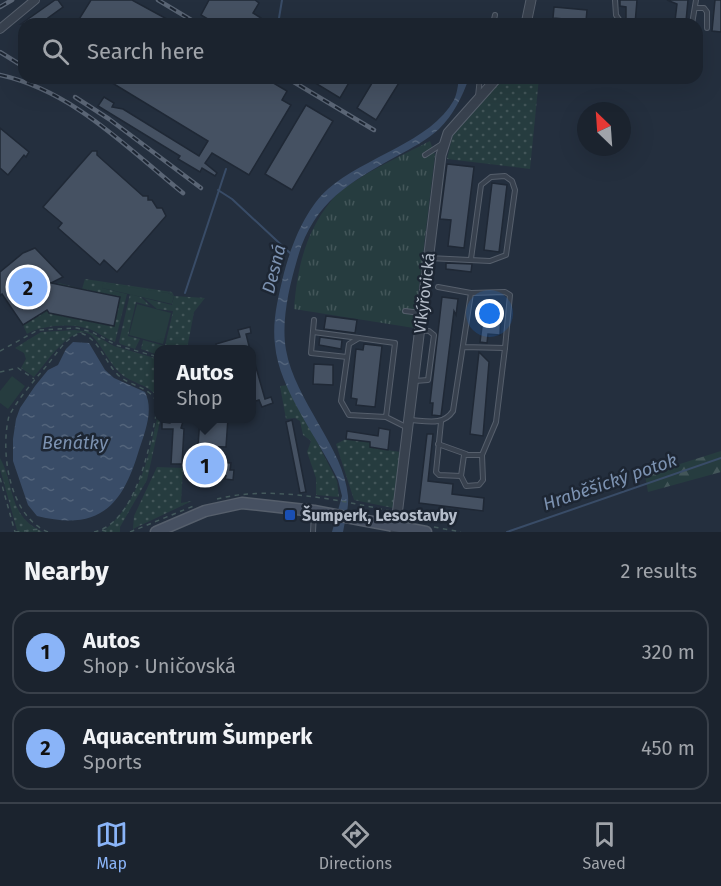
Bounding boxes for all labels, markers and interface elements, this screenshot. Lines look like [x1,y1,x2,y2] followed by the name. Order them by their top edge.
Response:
[18,18,703,84] search box
[39,35,72,68] icon: search
[87,38,205,65] text: Search here
[577,102,631,156] north arrow
[257,242,291,296] water label: Desná
[410,252,439,334] street label: Vikýřovická
[9,264,48,310] pin: 2
[475,299,504,328] your location
[154,345,256,423] popup
[176,359,234,386] text: Autos
[176,386,223,410] text: Shop
[42,432,109,454] water label: Benátky
[186,442,224,488] pin: 1
[540,449,680,515] water label: Hraběšický potok
[302,505,458,525] place label: Šumperk, Lesostavby
[283,508,297,522] marker: Šumperk, Lesostavby
[24,556,109,587] text: Nearby
[620,559,697,583] text: 2 results
[83,627,140,654] text: Autos
[41,640,50,664] text: 1
[642,640,695,664] text: 320 m
[83,654,236,678] text: Shop · Uničovská
[83,723,312,750] text: Aquacentrum Šumperk
[40,736,51,760] text: 2
[641,736,695,760] text: 450 m
[83,750,142,774] text: Sports
[95,818,128,873] tab: Map
[319,818,392,873] tab: Directions
[582,818,626,873] tab: Saved

